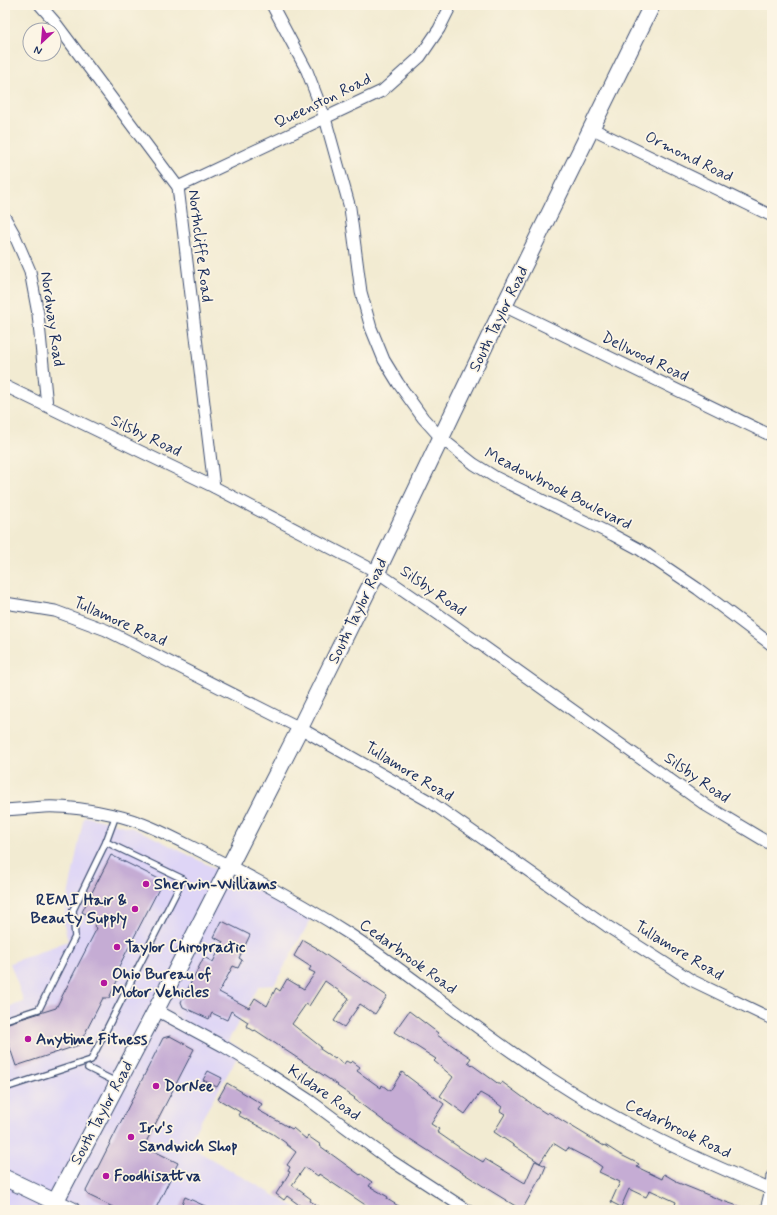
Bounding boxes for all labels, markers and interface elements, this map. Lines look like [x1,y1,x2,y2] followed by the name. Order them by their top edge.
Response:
[22,22,62,62] north arrow
[32,42,44,58] text: N
[271,68,375,134] street label: Queenston Road
[641,127,737,187] street label: Ormond Road
[183,189,217,303] street label: Northcliffe Road
[464,263,534,375] street label: South Taylor Road
[35,270,69,368] street label: Nordway Road
[598,327,692,387] street label: Dellwood Road
[107,410,185,462] street label: Silsby Road
[481,443,635,535] street label: Meadowbrook Boulevard
[323,555,393,667] street label: South Taylor Road
[396,561,470,621] street label: Silsby Road
[70,592,170,652] street label: Tullamore Road
[361,737,457,807] street label: Tullamore Road
[660,748,734,808] street label: Silsby Road
[154,874,277,895] place label: Sherwin-Williams
[141,879,151,889] marker: Sherwin-Williams
[30,890,127,929] place label: REMI Hair & Beauty Supply
[130,904,140,914] marker: REMI Hair & Beauty Supply
[355,914,461,1000] street label: Cedarbrook Road
[631,916,727,986] street label: Tullamore Road
[125,937,246,958] place label: Taylor Chiropractic
[112,942,122,952] marker: Taylor Chiropractic
[112,964,211,1003] place label: Ohio Bureau of Motor Vehicles
[99,978,109,988] marker: Ohio Bureau of Motor Vehicles
[36,1029,148,1050] place label: Anytime Fitness
[23,1034,33,1044] marker: Anytime Fitness
[66,1057,138,1169] street label: South Taylor Road
[283,1060,365,1126] street label: Kildare Road
[164,1076,214,1097] place label: DorNee
[151,1081,161,1091] marker: DorNee
[621,1094,735,1164] street label: Cedarbrook Road
[139,1118,238,1157] place label: Irv's Sandwich Shop
[126,1132,136,1142] marker: Irv's Sandwich Shop
[114,1166,201,1187] place label: Foodhisattva
[101,1171,111,1181] marker: Foodhisattva

